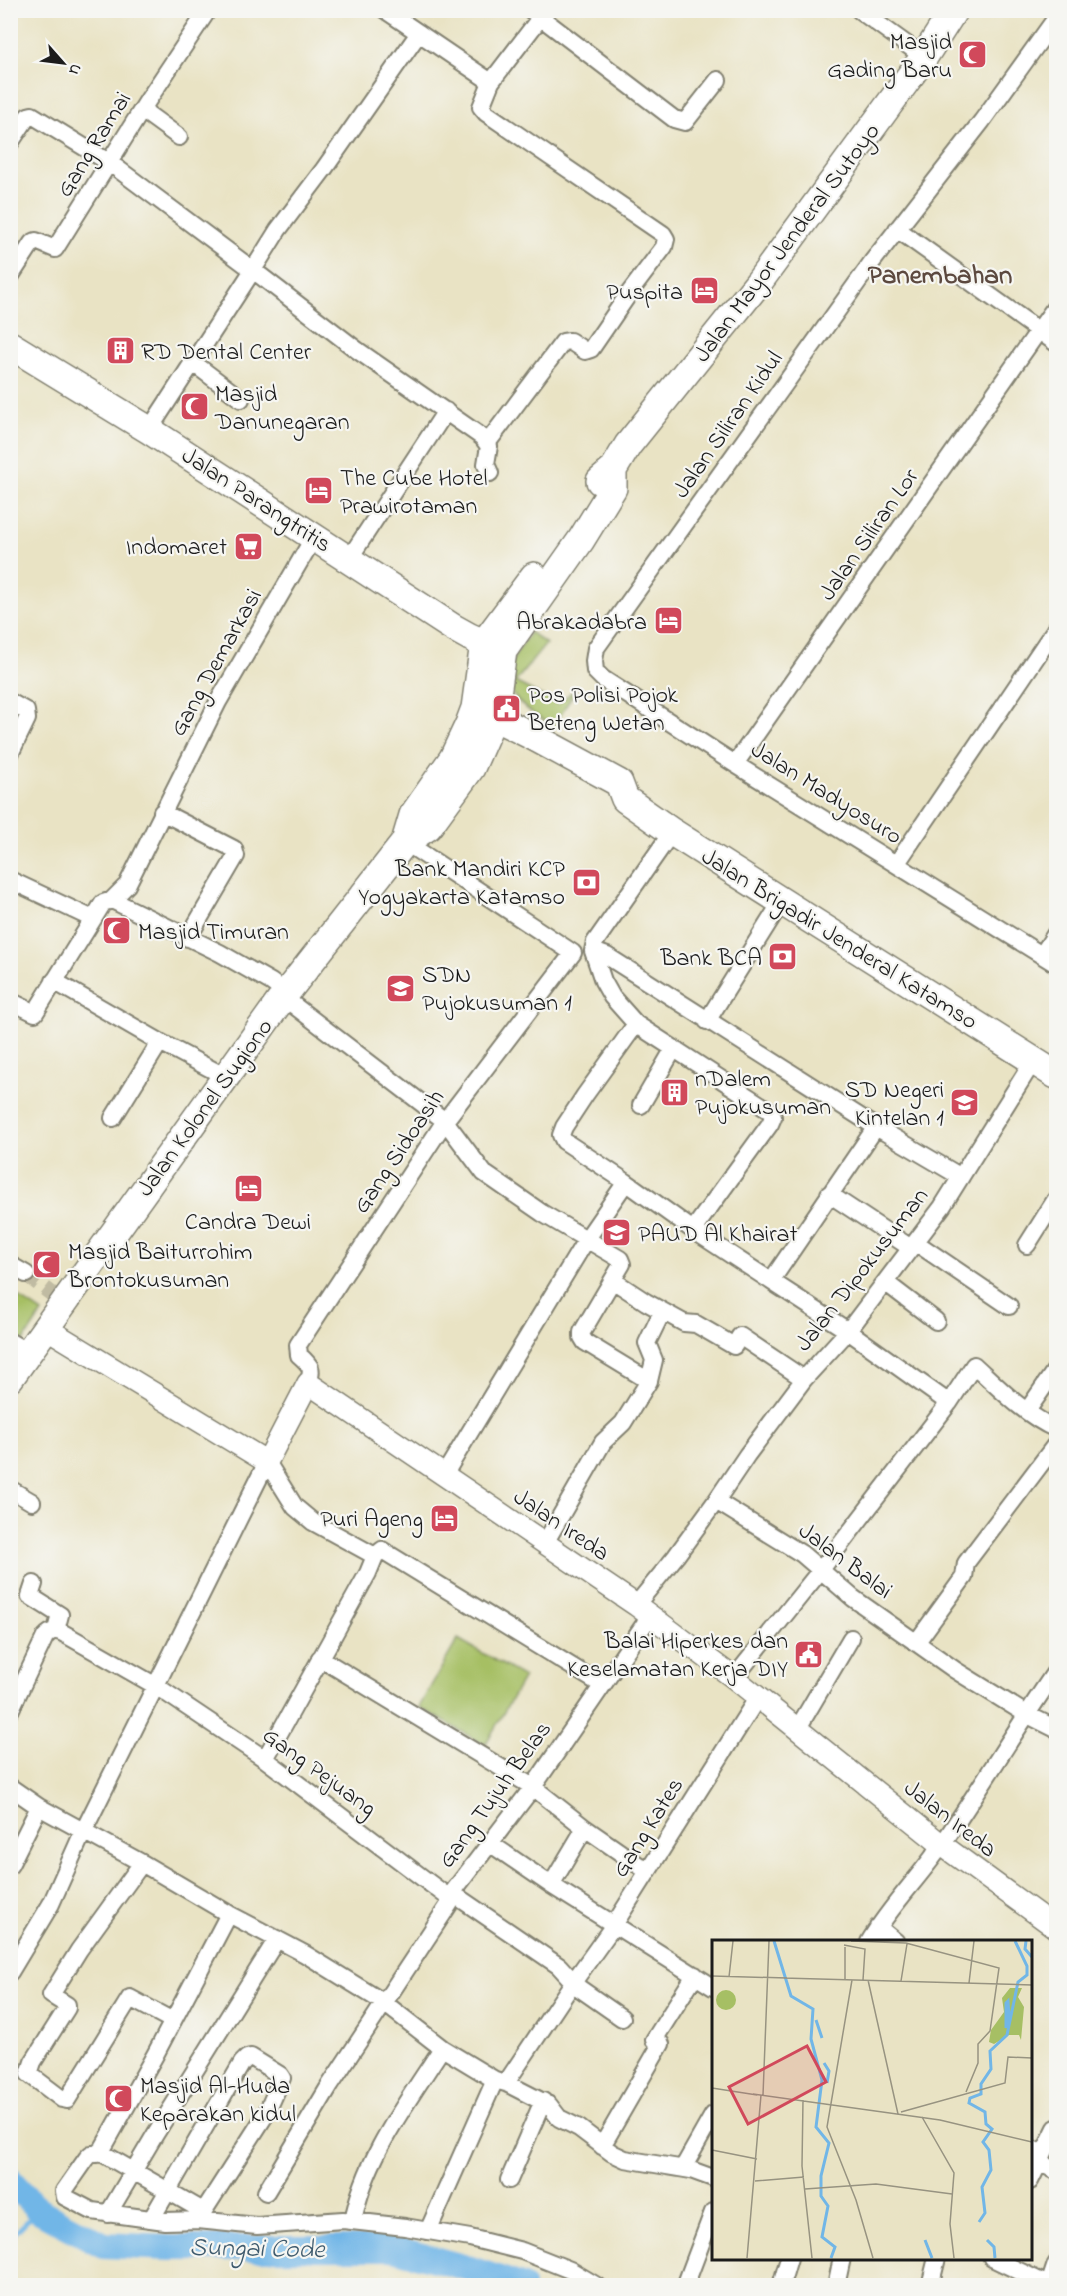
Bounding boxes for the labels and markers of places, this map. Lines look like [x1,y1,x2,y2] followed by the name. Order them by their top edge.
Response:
[827,26,953,89] place label: Masjid Gading Baru
[957,39,989,71] mosque icon: Masjid Gading Baru
[688,275,720,307] hotel icon: Puspita
[606,276,683,311] place label: Puspita
[104,335,136,367] building icon: RD Dental Center
[141,336,312,371] place label: RD Dental Center
[214,378,350,441] place label: Masjid Danunegaran
[178,391,210,423] mosque icon: Masjid Danunegaran
[340,462,487,525] place label: The Cube Hotel Prawirotaman
[303,475,335,507] hotel icon: The Cube Hotel Prawirotaman
[232,530,264,562] supermarket icon: Indomaret
[126,531,227,566] place label: Indomaret
[652,605,684,637] hotel icon: Abrakadabra
[516,606,647,641] place label: Abrakadabra
[527,679,678,742] place label: Pos Polisi Pojok Beteng Wetan
[491,692,523,724] public building icon: Pos Polisi Pojok Beteng Wetan
[358,853,566,917] place label: Bank Mandiri KCP Yogyakarta Katamso
[570,866,602,898] bank icon: Bank Mandiri KCP Yogyakarta Katamso
[101,915,133,947] mosque icon: Masjid Timuran
[138,916,289,951] place label: Masjid Timuran
[767,941,799,973] bank icon: Bank BCA
[659,942,762,977] place label: Bank BCA
[422,959,572,1022] place label: SDN Pujokusuman 1
[385,972,417,1004] school or university icon: SDN Pujokusuman 1
[695,1063,831,1126] place label: nDalem Pujokusuman
[845,1074,944,1137] place label: SD Negeri Kintelan 1
[658,1076,690,1108] building icon: nDalem Pujokusuman
[949,1087,981,1119] school or university icon: SD Negeri Kintelan 1
[232,1172,264,1204] hotel icon: Candra Dewi
[185,1206,311,1241] place label: Candra Dewi
[601,1217,633,1249] school or university icon: PAUD Al Khairat
[638,1218,798,1253] place label: PAUD Al Khairat
[67,1236,253,1299] place label: Masjid Baiturrohim Brontokusuman
[31,1249,63,1281] mosque icon: Masjid Baiturrohim Brontokusuman
[428,1502,460,1534] hotel icon: Puri Ageng
[320,1503,423,1538] place label: Puri Ageng
[567,1625,788,1688] place label: Balai Hiperkes dan Keselamatan Kerja DIY
[793,1638,825,1670] public building icon: Balai Hiperkes dan Keselamatan Kerja DIY
[140,2070,296,2133] place label: Masjid Al-Huda Keparakan kidul
[103,2083,135,2115] mosque icon: Masjid Al-Huda Keparakan kidul

